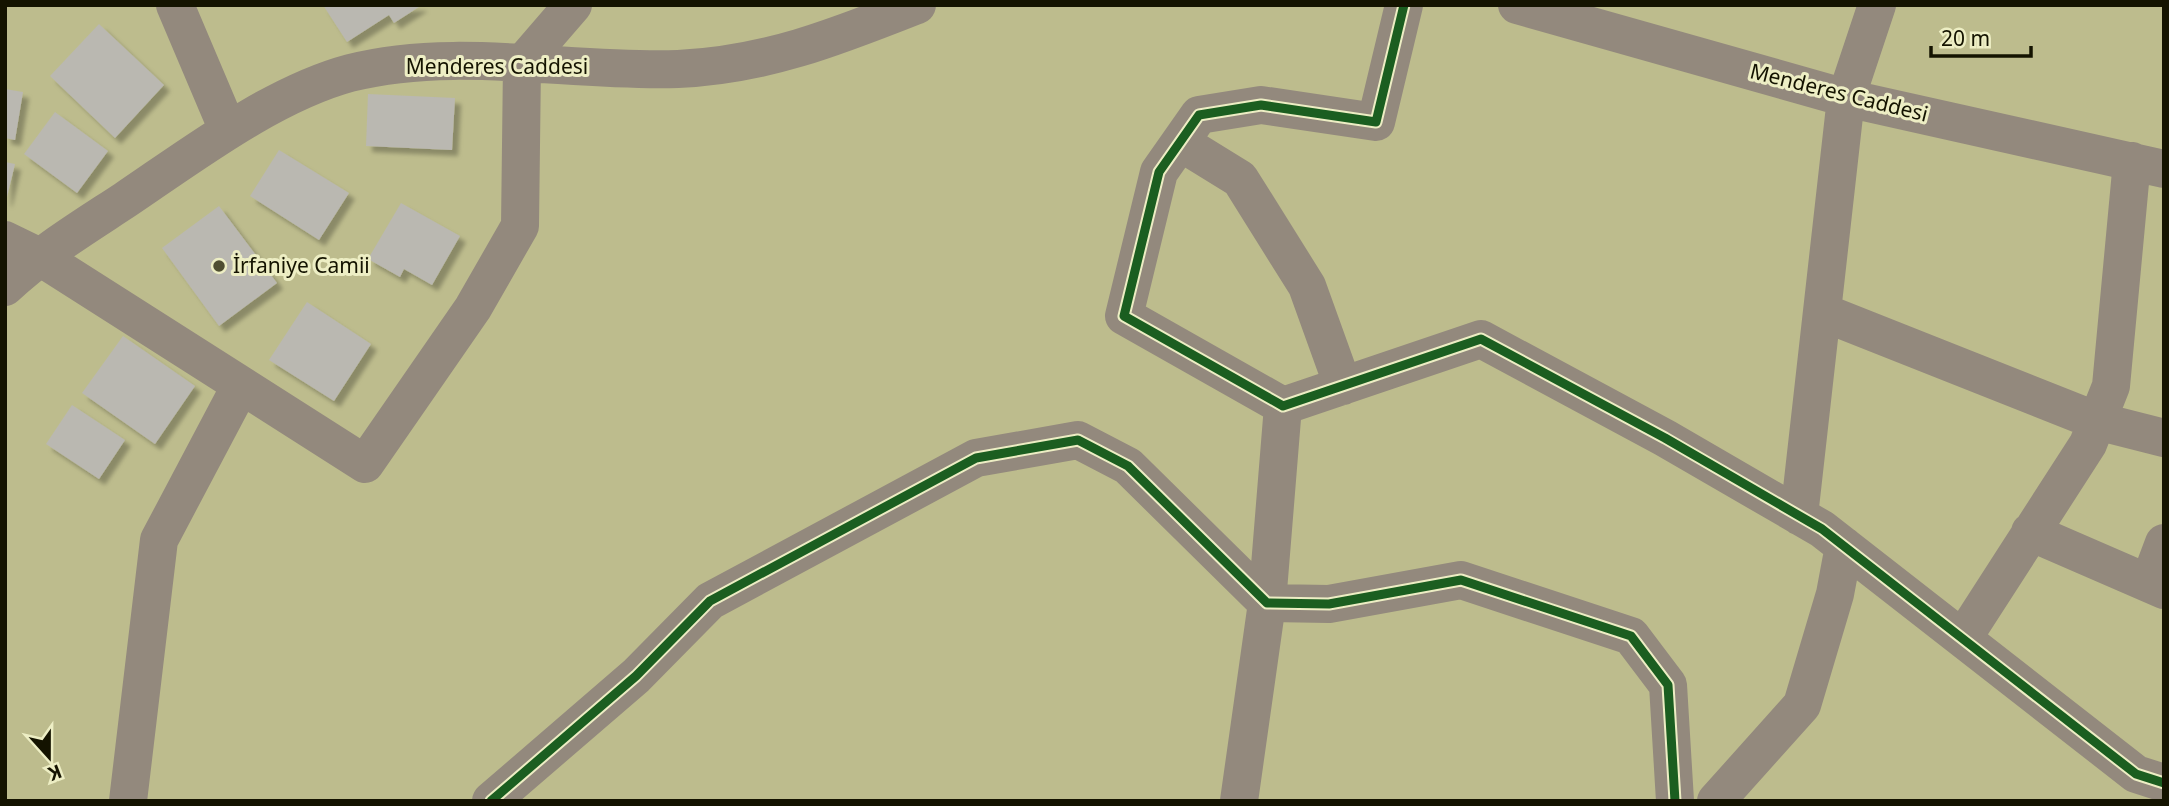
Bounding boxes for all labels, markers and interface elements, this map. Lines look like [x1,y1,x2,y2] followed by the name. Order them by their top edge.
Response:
[1931,14,2031,58] scale bar
[1941,24,1990,52] text: 20 m
[406,52,588,80] street label: Menderes Caddesi
[1747,56,1931,128] street label: Menderes Caddesi
[233,251,370,279] place label: İrfaniye Camii
[211,258,227,274] marker: İrfaniye Camii
[14,722,84,792] north arrow
[44,758,66,787] text: K

